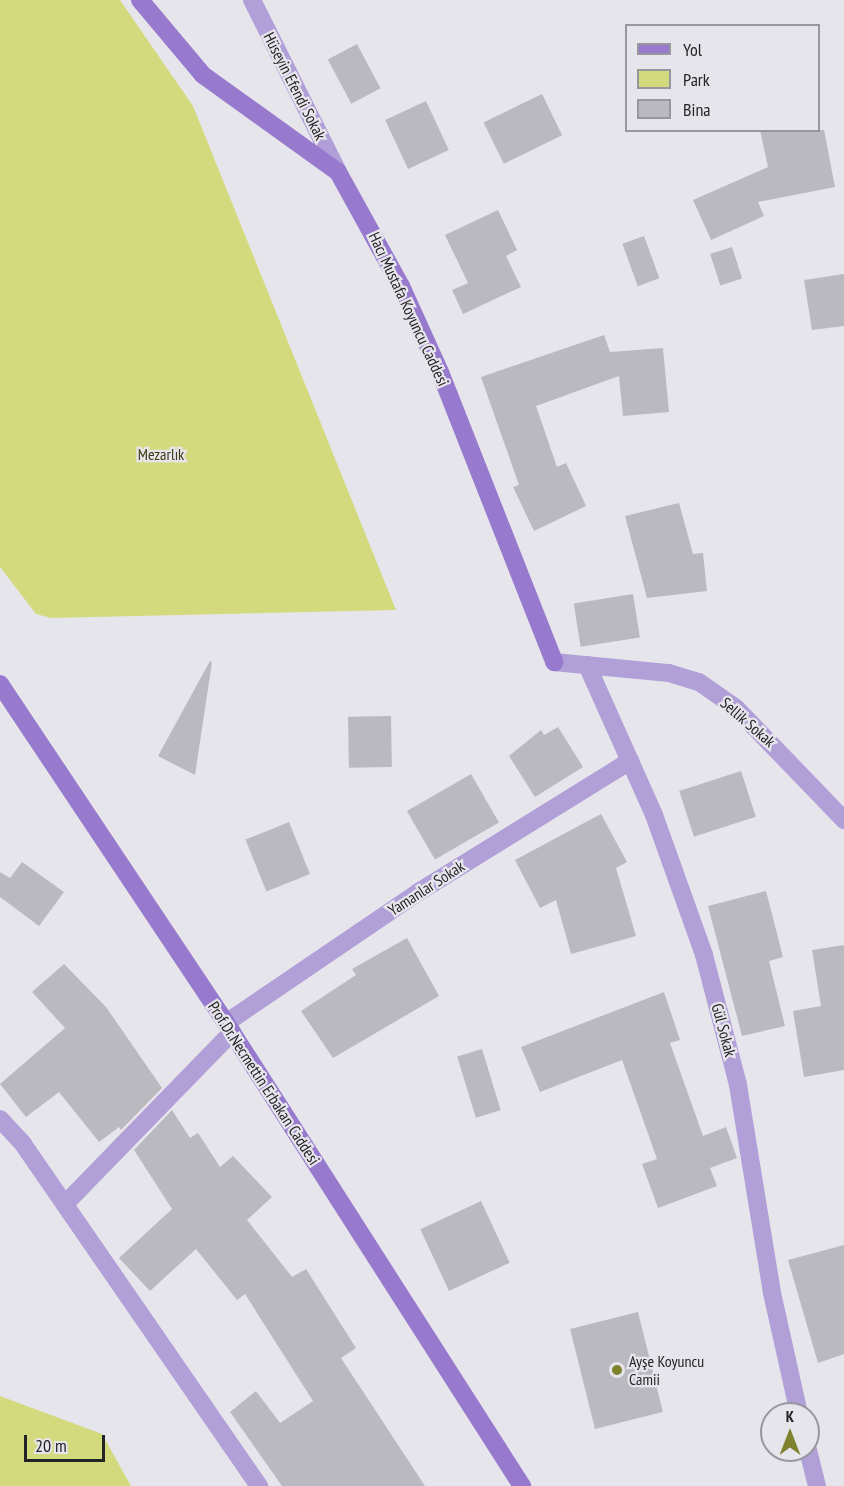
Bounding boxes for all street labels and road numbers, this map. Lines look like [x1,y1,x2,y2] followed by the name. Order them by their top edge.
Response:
[260,29,330,143] street label: Hüseyin Efendi Sokak
[365,229,453,389] street label: Hacı Mustafa Koyuncu Caddesi
[717,693,779,751] street label: Sellik Sokak
[384,856,468,920] street label: Yamanlar Sokak
[204,998,324,1168] street label: Prof.Dr.Necmettin Erbakan Caddesi
[708,1001,740,1059] street label: Gül Sokak

